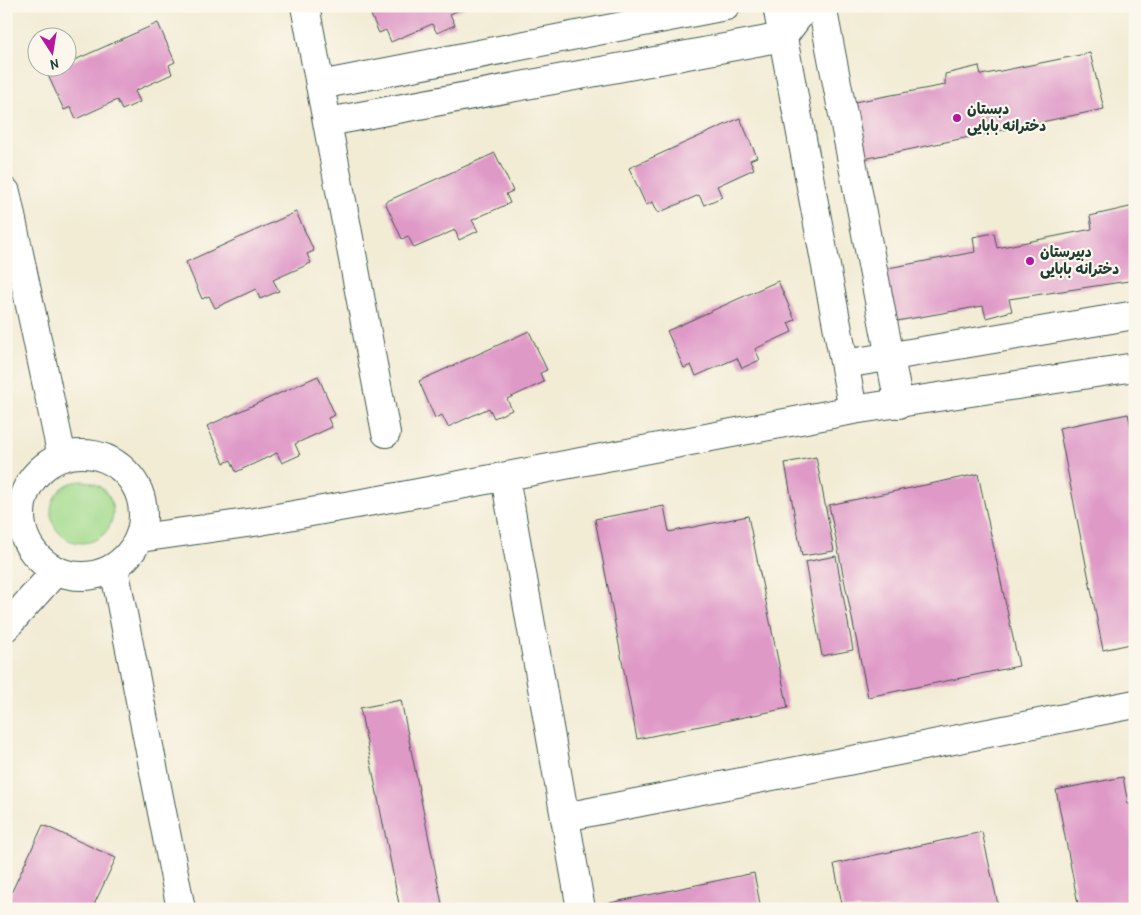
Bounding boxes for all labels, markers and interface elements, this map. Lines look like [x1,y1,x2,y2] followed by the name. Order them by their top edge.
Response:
[28,28,78,78] north arrow
[49,55,60,75] text: N
[967,98,1046,136] place label: دبستان دخترانه بابایی
[951,112,963,124] marker: دبستان دخترانه بابایی
[1040,241,1119,279] place label: دبیرستان دخترانه بابایی
[1024,255,1036,267] marker: دبیرستان دخترانه بابایی

